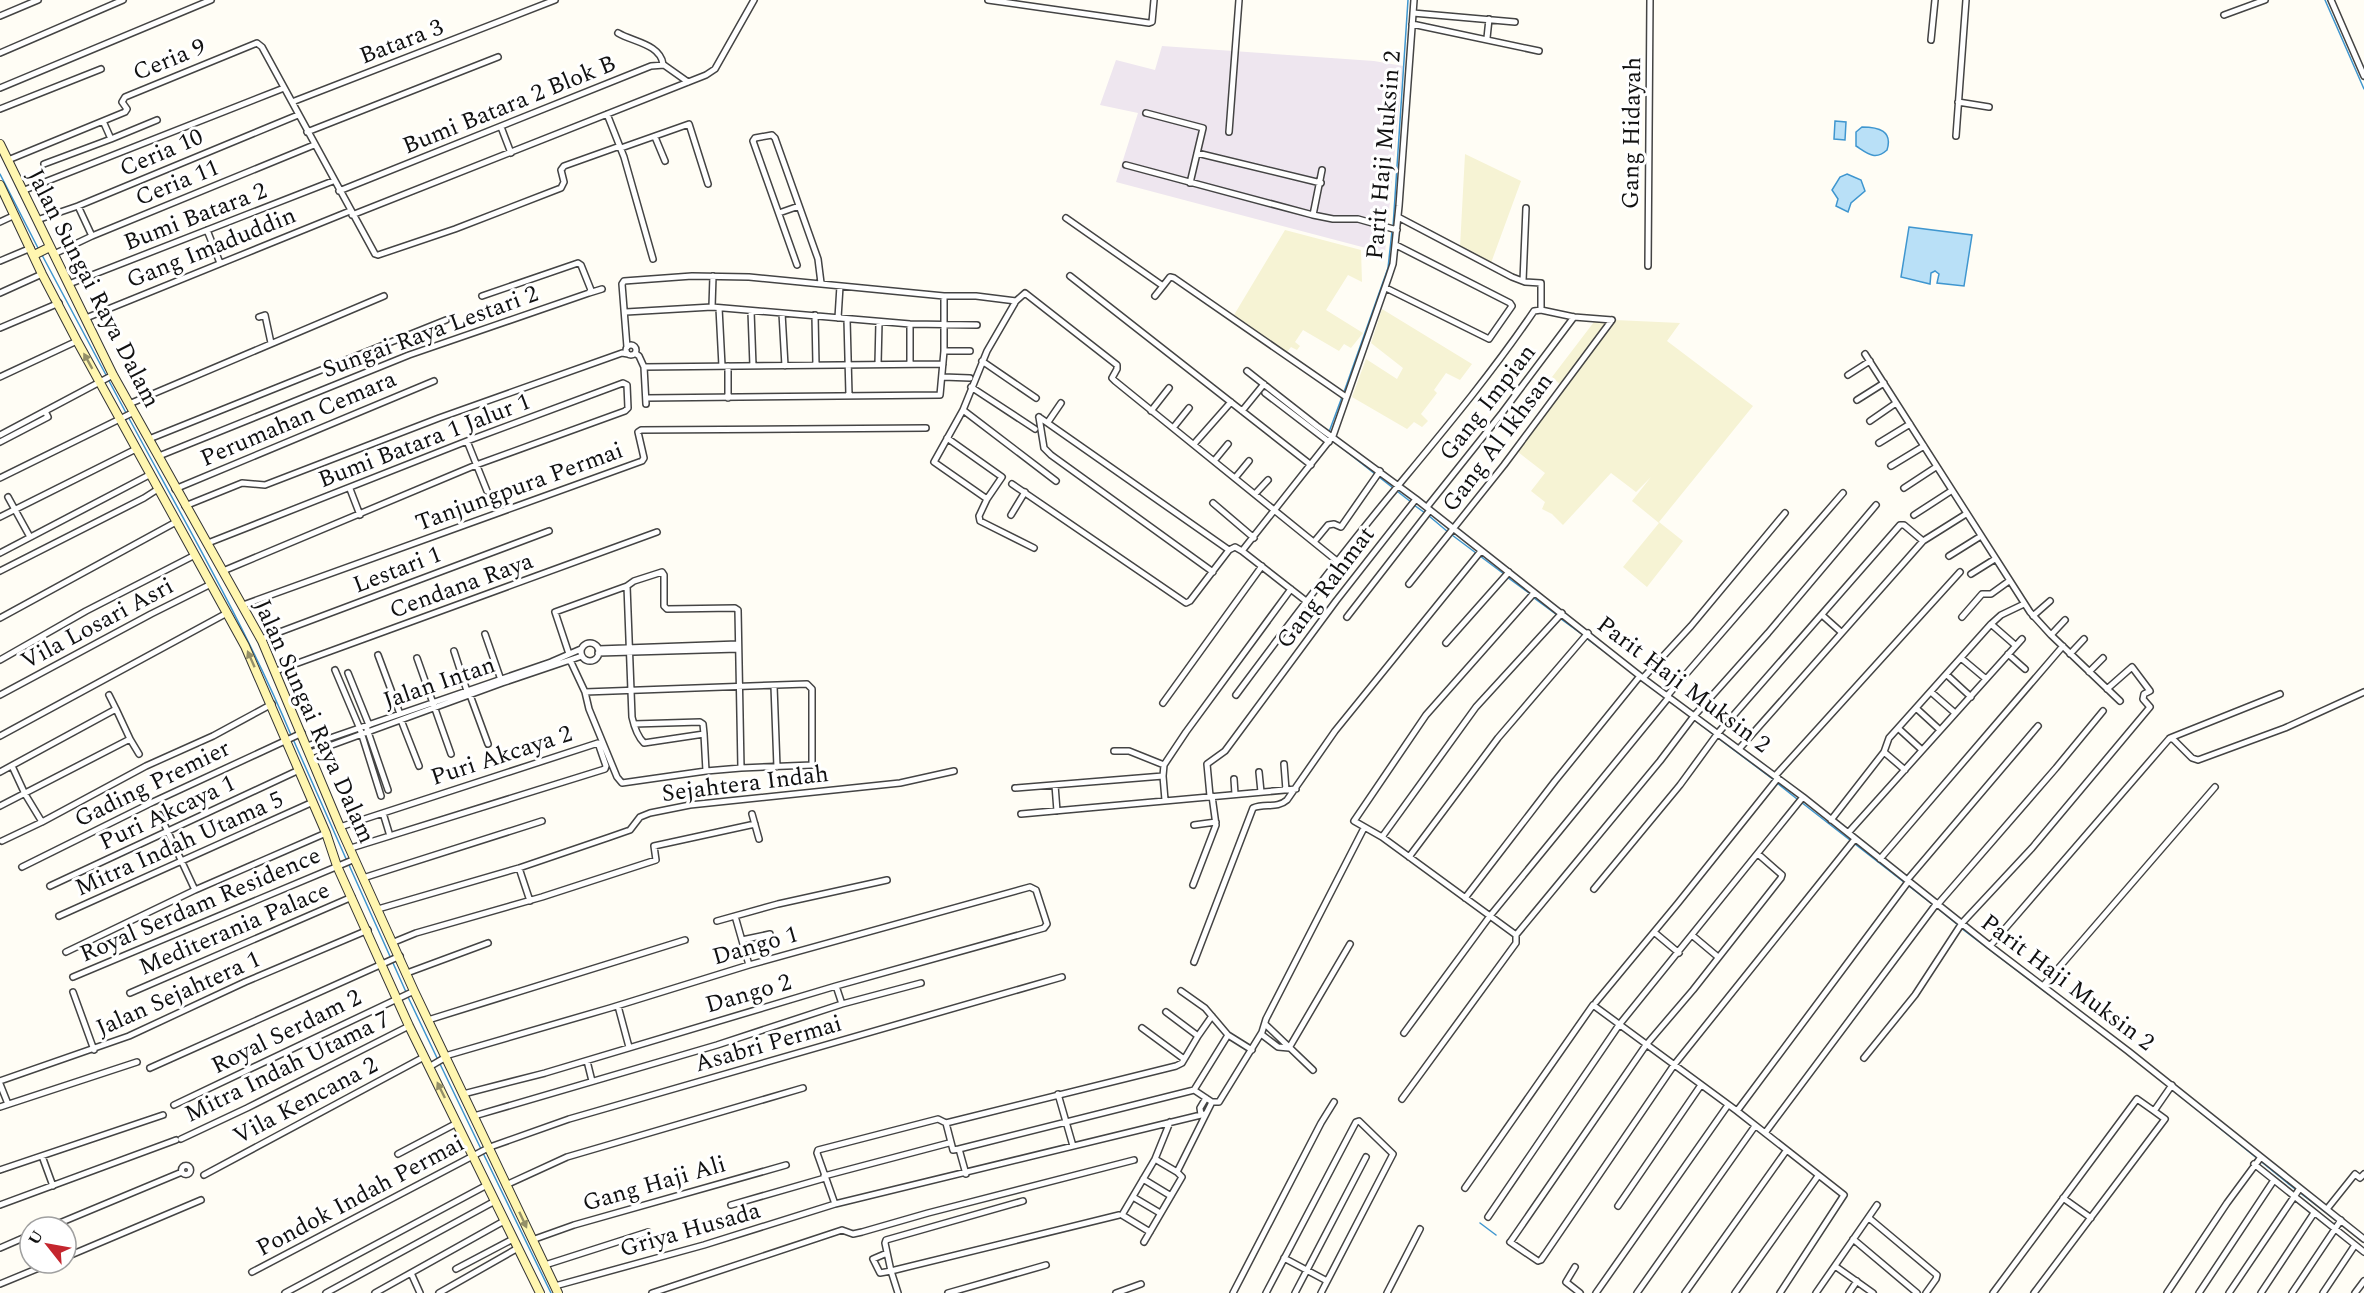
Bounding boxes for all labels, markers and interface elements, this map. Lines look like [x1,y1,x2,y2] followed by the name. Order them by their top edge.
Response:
[354,9,449,74] street label: Batara 3
[127,29,211,91] street label: Ceria 9
[397,46,621,164] street label: Bumi Batara 2 Blok B
[1357,49,1411,261] street label: Parit Haji Muksin 2
[1613,57,1651,209] street label: Gang Hidayah
[114,119,209,187] street label: Ceria 10
[130,150,225,216] street label: Ceria 11
[17,163,169,414] street label: Jalan Sungai Raya Dalam
[119,173,272,261] street label: Bumi Batara 2
[121,198,302,298] street label: Gang Imaduddin
[317,276,543,388] street label: Sungai Raya Lestari 2
[1431,336,1545,469] street label: Gang Impian
[83,352,93,369] one-way arrow
[195,361,402,477] street label: Perumahan Cemara
[1433,365,1562,520] street label: Gang Al Ikhsan
[313,384,536,498] street label: Bumi Batara 1 Jalur 1
[410,433,628,541] street label: Tanjungpura Permai
[1268,519,1384,657] street label: Gang Rahmat
[348,537,447,603] street label: Lestari 1
[384,543,539,629] street label: Cendana Raya
[15,568,180,679] street label: Vila Losari Asri
[244,594,384,849] street label: Jalan Sungai Raya Dalam
[1589,607,1778,762] street label: Parit Haji Muksin 2
[378,647,500,719] street label: Jalan Intan
[246,649,256,667] one-way arrow
[426,716,577,796] street label: Puri Akcaya 2
[68,731,236,837] street label: Gading Premier
[660,756,831,812] street label: Sejahtera Indah
[93,766,242,860] street label: Puri Akcaya 1
[69,782,289,906] street label: Mitra Indah Utama 5
[74,838,326,972] street label: Royal Serdam Residence
[133,872,336,985] street label: Mediterania Palace
[1973,905,2162,1060] street label: Parit Haji Muksin 2
[708,917,803,975] street label: Dango 1
[90,942,266,1046] street label: Jalan Sejahtera 1
[701,965,796,1023] street label: Dango 2
[205,980,368,1084] street label: Royal Serdam 2
[179,1001,396,1132] street label: Mitra Indah Utama 7
[690,1006,846,1082] street label: Asabri Permai
[227,1048,384,1154] street label: Vila Kencana 2
[436,1081,445,1098] one-way arrow
[250,1126,471,1266] street label: Pondok Indah Permai
[578,1146,730,1222] street label: Gang Haji Ali
[616,1193,765,1267] street label: Griya Husada
[518,1211,528,1229] one-way arrow
[18,1215,78,1275] north arrow
[22,1226,50,1250] text: U

